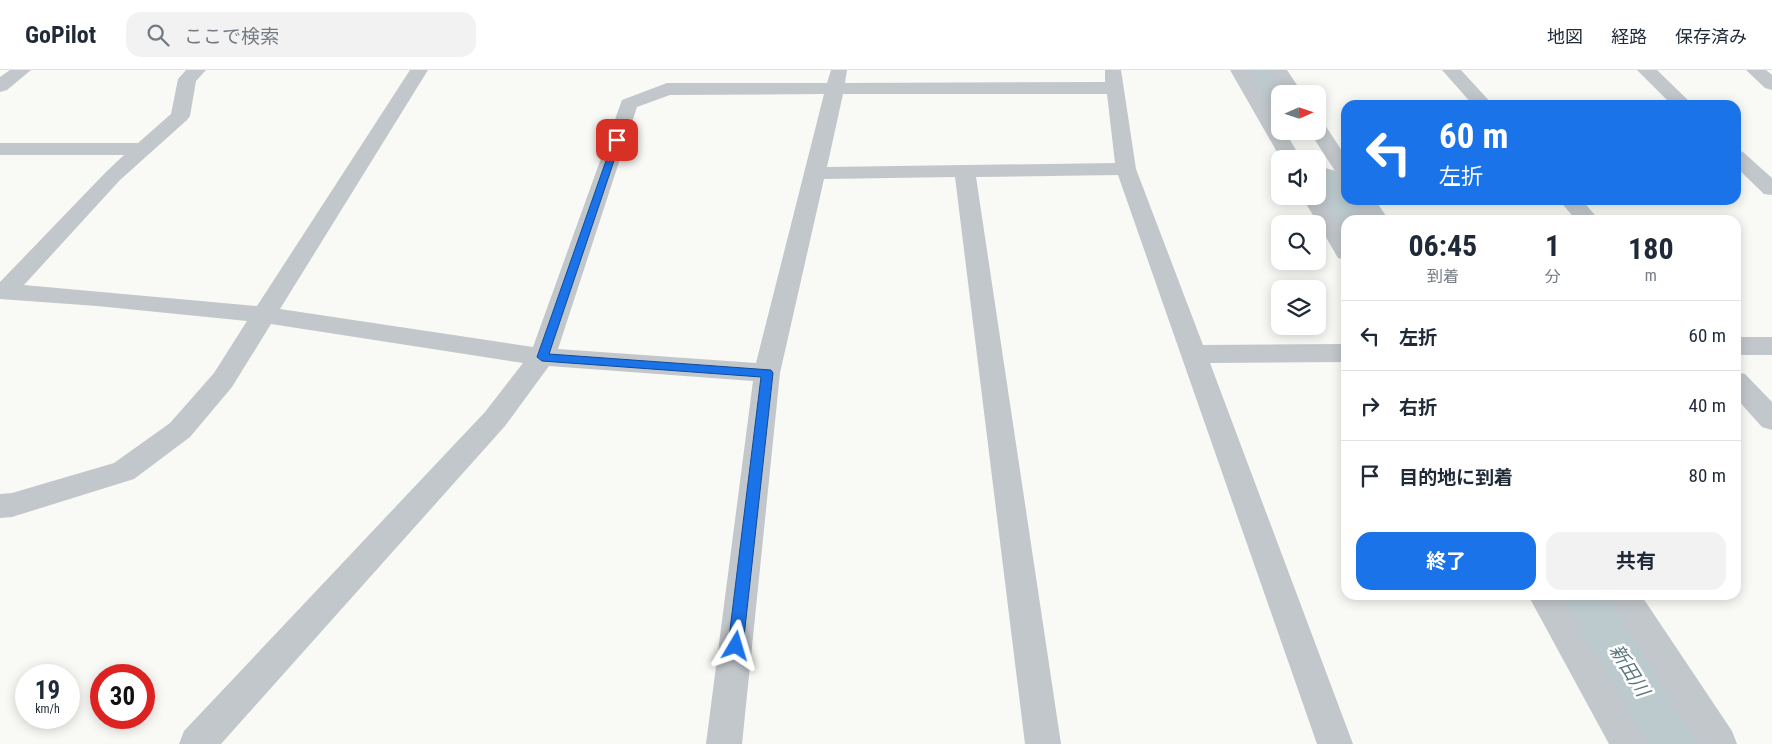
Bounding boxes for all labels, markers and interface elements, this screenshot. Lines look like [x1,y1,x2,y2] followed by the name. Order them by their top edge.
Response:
[126,12,476,57] search box
[25,21,96,49] text: GoPilot
[144,21,172,49] icon: search
[184,25,279,48] text: ここで検索
[1547,26,1583,47] text: 地図
[1611,26,1647,47] text: 経路
[1675,26,1747,47] text: 保存済み
[1271,85,1326,140] north arrow
[1271,85,1326,335] map controls
[1439,116,1508,157] text: 60 m
[596,119,638,161] pin
[1356,120,1421,185] icon: left
[603,126,631,154] icon: arrive
[1271,150,1326,205] button: sound
[1439,164,1483,189] text: 左折
[1271,215,1326,270] button: search
[1408,228,1477,263] text: 06:45
[1545,228,1560,263] text: 1
[1628,231,1674,266] text: 180
[1645,266,1657,285] text: m
[1427,267,1459,286] text: 到着
[1545,267,1561,286] text: 分
[1271,280,1326,335] button: layers
[1356,322,1384,350] icon: left
[1689,324,1726,347] text: 60 m
[1399,326,1437,349] text: 左折
[1356,392,1384,420] icon: right
[1689,394,1726,417] text: 40 m
[1399,396,1437,419] text: 右折
[1356,462,1384,490] icon: arrive
[1689,464,1726,487] text: 80 m
[1399,466,1513,489] text: 目的地に到着
[1356,532,1536,590] button: 終了
[1546,532,1726,590] button: 共有
[709,619,761,671] position arrow
[1605,640,1655,702] water label: 新田川
[90,664,155,729] speed limit sign: 30
[35,676,60,705] text: 19
[35,702,60,716] text: km/h

